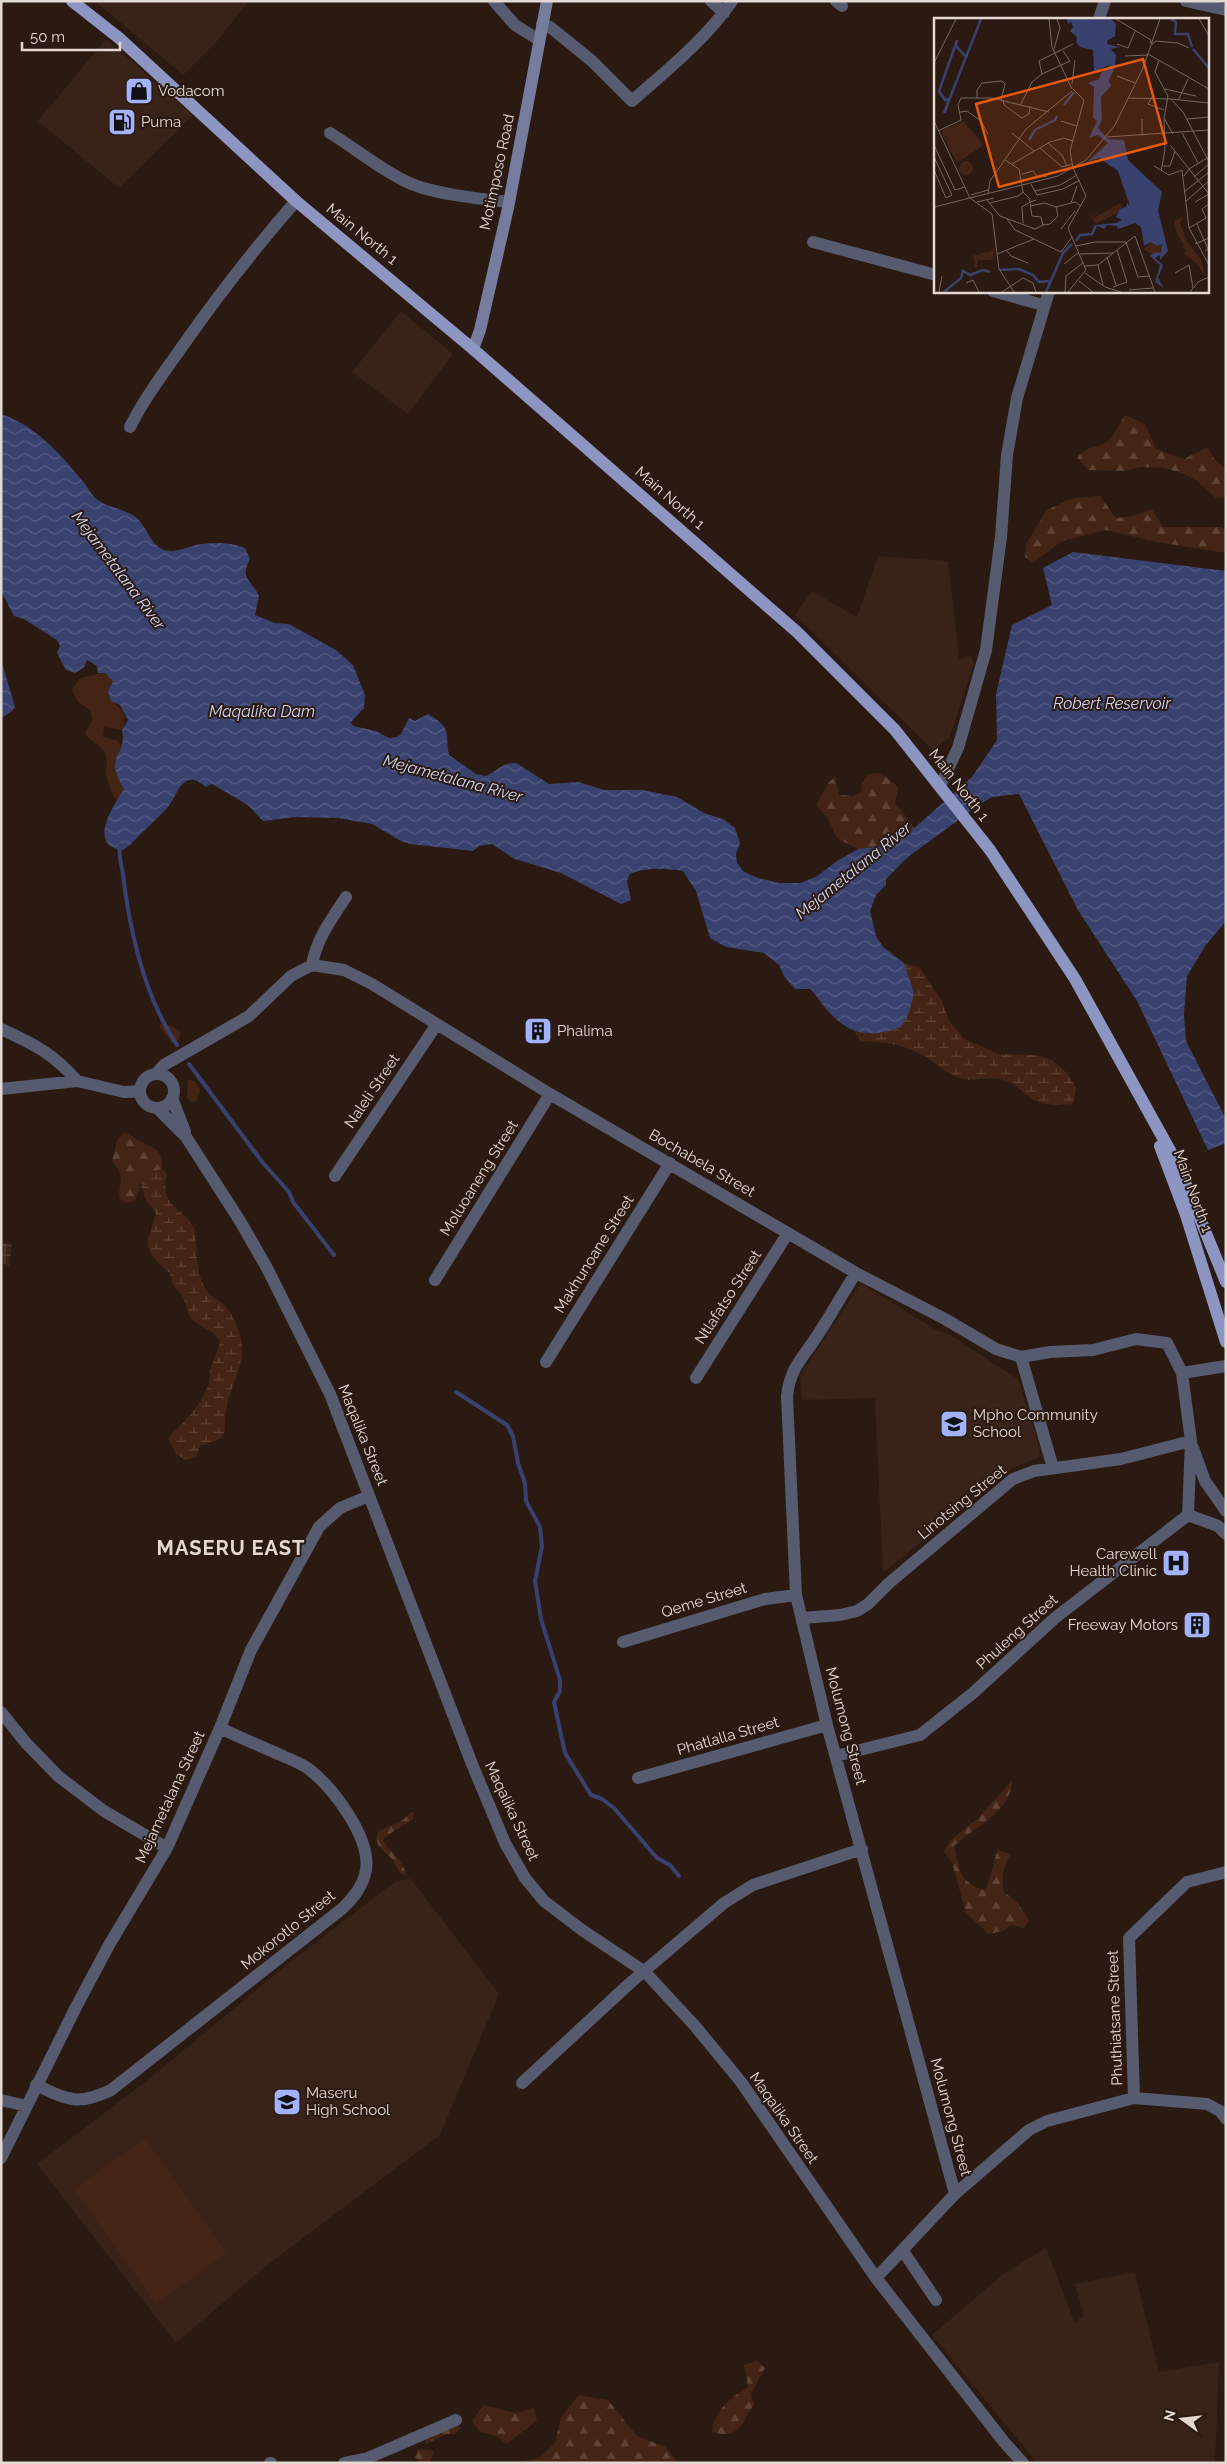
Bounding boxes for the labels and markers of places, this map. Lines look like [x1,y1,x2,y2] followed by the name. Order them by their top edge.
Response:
[124,76,154,106] shop icon: Vodacom
[158,82,224,100] place label: Vodacom
[107,107,137,137] fuel station icon: Puma
[141,113,181,131] place label: Puma
[523,1016,553,1046] building icon: Phalima
[557,1022,613,1040] place label: Phalima
[973,1406,1098,1441] place label: Mpho Community School
[939,1409,969,1439] school or university icon: Mpho Community School
[1070,1545,1158,1580] place label: Carewell Health Clinic
[1161,1548,1191,1578] hospital icon: Carewell Health Clinic
[1182,1610,1212,1640] building icon: Freeway Motors
[1068,1616,1178,1634] place label: Freeway Motors
[306,2084,391,2119] place label: Maseru High School
[272,2087,302,2117] school or university icon: Maseru High School

